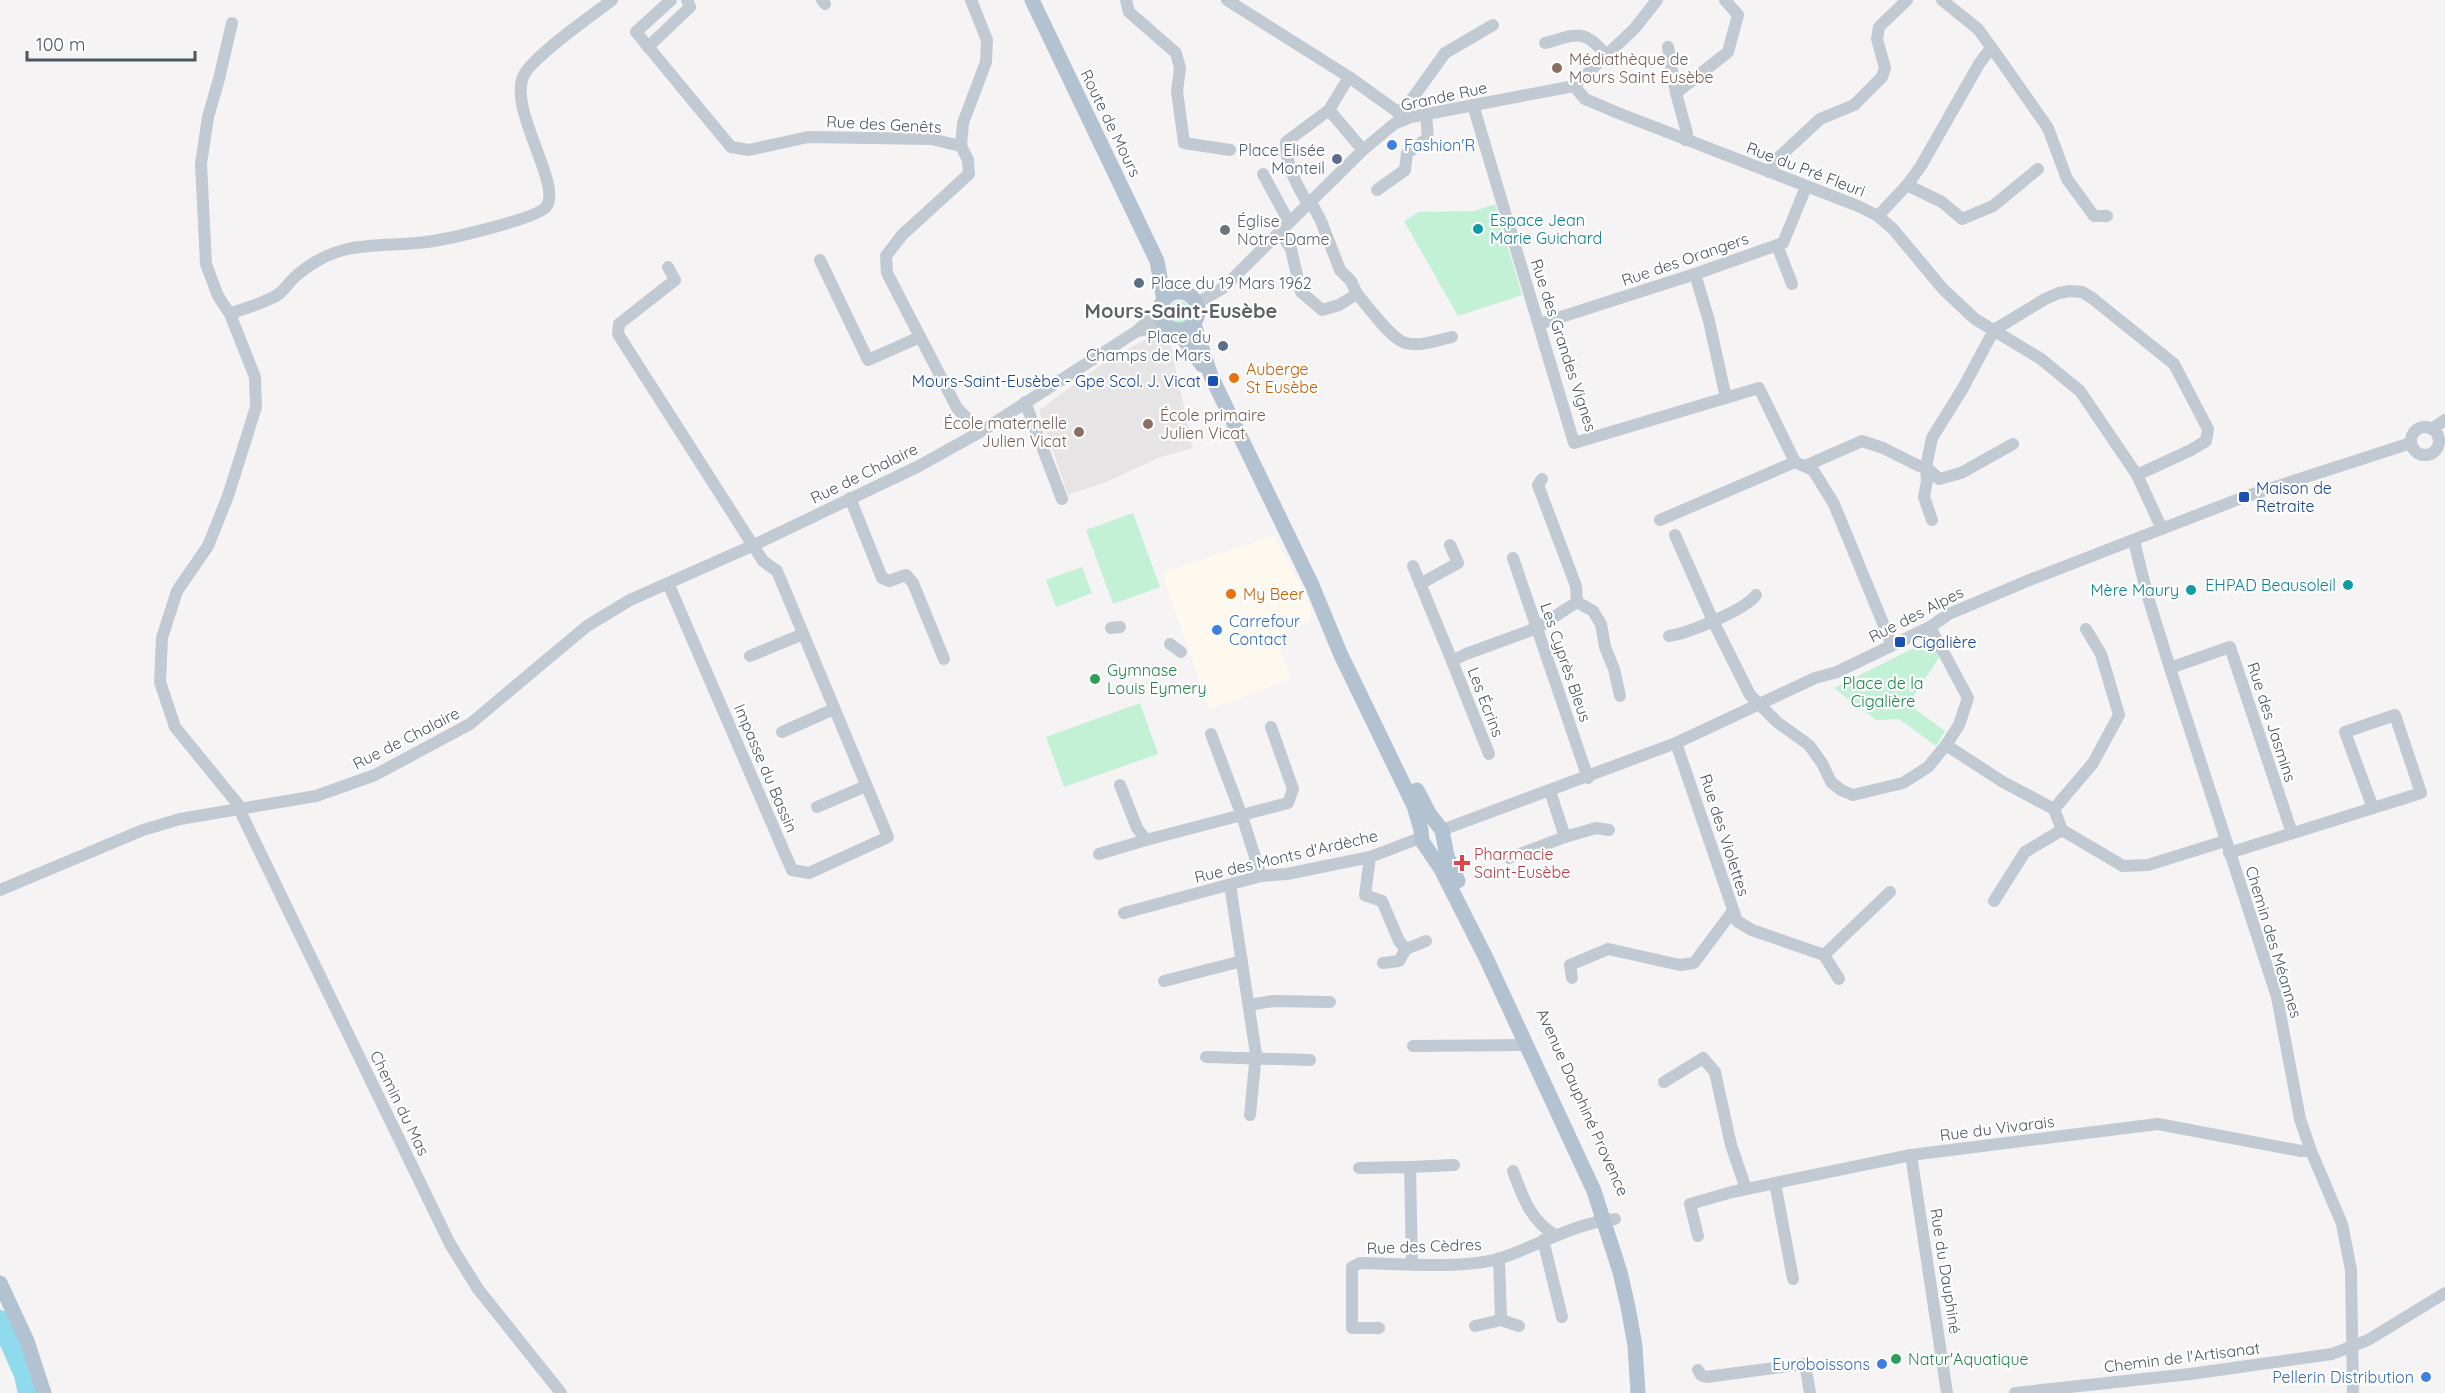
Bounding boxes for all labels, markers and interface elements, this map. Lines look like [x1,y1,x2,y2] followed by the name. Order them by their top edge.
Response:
[27,24,195,62] scale bar
[36,33,85,56] text: 100 m
[1569,49,1714,87] place label: Médiathèque de Mours Saint Eusèbe
[1550,61,1564,75] marker: Médiathèque de Mours Saint Eusèbe
[1076,66,1146,180] street label: Route de Mours
[1399,77,1489,115] street label: Grande Rue
[826,111,942,137] street label: Rue des Genêts
[1404,135,1475,155] place label: Fashion'R
[1744,137,1868,201] street label: Rue du Pré Fleuri
[1385,138,1399,152] marker: Fashion'R
[1239,140,1325,178] place label: Place Elisée Monteil
[1330,152,1344,166] marker: Place Elisée Monteil
[1490,210,1602,248] place label: Espace Jean Marie Guichard
[1237,211,1330,249] place label: Église Notre-Dame
[1471,222,1485,236] marker: Espace Jean Marie Guichard
[1218,223,1232,237] marker: Église Notre-Dame
[1619,228,1751,290] street label: Rue des Orangers
[1527,256,1601,434] street label: Rue des Grandes Vignes
[1151,273,1312,293] place label: Place du 19 Mars 1962
[1132,276,1146,290] marker: Place du 19 Mars 1962
[1085,298,1277,323] district label: Mours-Saint-Eusèbe
[1086,327,1211,365] place label: Place du Champs de Mars
[1216,339,1230,353] marker: Place du Champs de Mars
[1246,359,1318,397] place label: Auberge St Eusèbe
[912,371,1201,391] place label: Mours-Saint-Eusèbe - Gpe Scol. J. Vicat
[1227,371,1241,385] marker: Auberge St Eusèbe
[1206,374,1220,388] marker: Mours-Saint-Eusèbe - Gpe Scol. J. Vicat
[1160,405,1266,443] place label: École primaire Julien Vicat
[944,413,1067,451] place label: École maternelle Julien Vicat
[1141,417,1155,431] marker: École primaire Julien Vicat
[1072,425,1086,439] marker: École maternelle Julien Vicat
[807,438,921,508] street label: Rue de Chalaire
[2256,478,2332,516] place label: Maison de Retraite
[2237,490,2251,504] marker: Maison de Retraite
[2205,575,2336,595] place label: EHPAD Beausoleil
[2341,578,2355,592] marker: EHPAD Beausoleil
[2090,580,2179,600] place label: Mère Maury
[1865,581,1967,647] street label: Rue des Alpes
[2184,583,2198,597] marker: Mère Maury
[1243,584,1304,604] place label: My Beer
[1224,587,1238,601] marker: My Beer
[1536,600,1596,724] street label: Les Cyprès Bleus
[1229,611,1300,649] place label: Carrefour Contact
[1210,623,1224,637] marker: Carrefour Contact
[1912,632,1976,652] place label: Cigalière
[1893,635,1907,649] marker: Cigalière
[1107,660,1206,698] place label: Gymnase Louis Eymery
[2243,660,2301,784] street label: Rue des Jasmins
[1464,664,1508,740] street label: Les Écrins
[1088,672,1102,686] marker: Gymnase Louis Eymery
[1842,673,1924,711] park label: Place de la Cigalière
[730,701,802,835] street label: Impasse du Bassin
[349,703,463,773] street label: Rue de Chalaire
[1696,771,1754,899] street label: Rue des Violettes
[1192,825,1380,887] street label: Rue des Monts d'Ardèche
[1474,844,1570,882] place label: Pharmacie Saint-Eusèbe
[1455,856,1469,870] marker: Pharmacie Saint-Eusèbe
[2241,864,2307,1020] street label: Chemin des Méannes
[1533,1005,1633,1199] street label: Avenue Dauphiné Provence
[366,1047,434,1159] street label: Chemin du Mas
[1939,1111,2055,1145] street label: Rue du Vivarais
[1926,1207,1966,1335] street label: Rue du Dauphiné
[1366,1234,1482,1258] street label: Rue des Cèdres
[2103,1337,2261,1377] street label: Chemin de l'Artisanat
[1908,1349,2029,1369] place label: Natur'Aquatique
[1889,1352,1903,1366] marker: Natur'Aquatique
[1772,1354,1870,1374] place label: Euroboissons
[1875,1357,1889,1371] marker: Euroboissons
[2272,1367,2414,1387] place label: Pellerin Distribution
[2419,1370,2433,1384] marker: Pellerin Distribution

